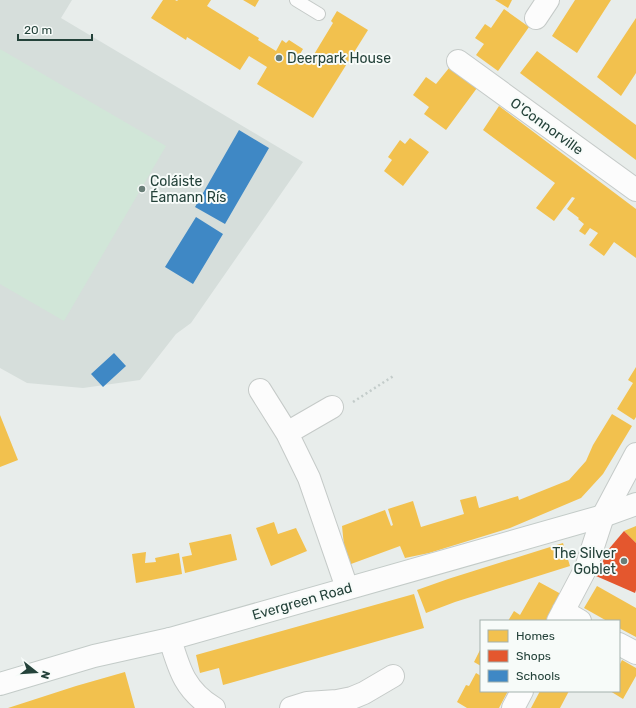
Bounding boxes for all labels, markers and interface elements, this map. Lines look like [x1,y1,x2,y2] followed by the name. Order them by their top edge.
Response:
[18,16,92,42] scale bar
[24,23,52,37] text: 20 m
[287,50,391,67] place label: Deerpark House
[274,53,284,63] marker: Deerpark House
[507,94,587,159] street label: O'Connorville
[150,173,226,206] place label: Coláiste Éamann Rís
[137,184,147,194] marker: Coláiste Éamann Rís
[552,545,617,578] place label: The Silver Goblet
[619,556,629,566] marker: The Silver Goblet
[250,579,354,624] street label: Evergreen Road
[480,620,620,692] legend
[516,629,555,643] text: Homes
[516,649,551,663] text: Shops
[16,652,56,692] north arrow
[38,669,52,681] text: N
[516,669,560,683] text: Schools

